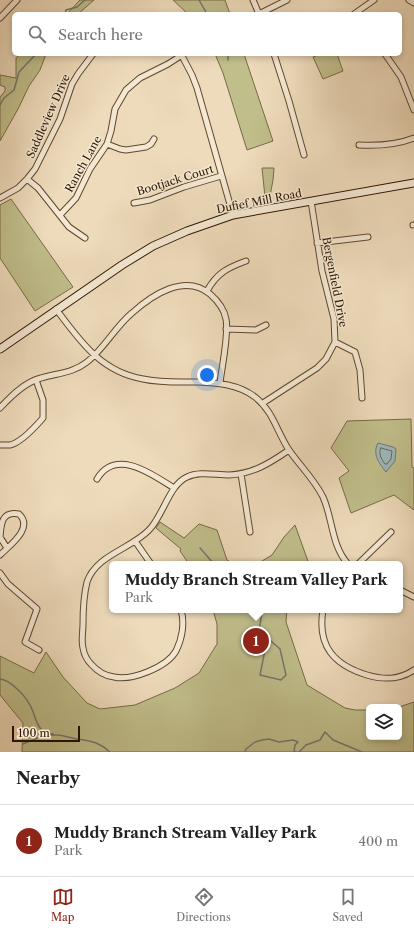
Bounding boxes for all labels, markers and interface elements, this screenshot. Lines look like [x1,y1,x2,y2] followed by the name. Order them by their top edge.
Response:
[12,12,402,56] search box
[26,23,48,45] icon: search
[58,25,143,44] text: Search here
[23,72,73,160] street label: Saddleview Drive
[62,133,104,195] street label: Ranch Lane
[135,162,215,198] street label: Bootjack Court
[215,186,303,216] street label: Dufief Mill Road
[319,236,351,328] street label: Bergenfield Drive
[197,365,217,385] your location
[109,561,403,613] popup
[125,570,387,589] text: Muddy Branch Stream Valley Park
[125,589,153,605] text: Park
[243,626,269,656] pin: 1
[366,704,402,740] map controls
[366,704,402,740] button: layers
[12,724,80,743] scale bar
[18,726,50,740] text: 100 m
[16,768,80,788] text: Nearby
[54,823,317,842] text: Muddy Branch Stream Valley Park
[26,833,32,849] text: 1
[358,833,398,849] text: 400 m
[54,842,82,858] text: Park
[51,886,75,924] tab: Map
[176,886,231,924] tab: Directions
[333,886,363,924] tab: Saved

